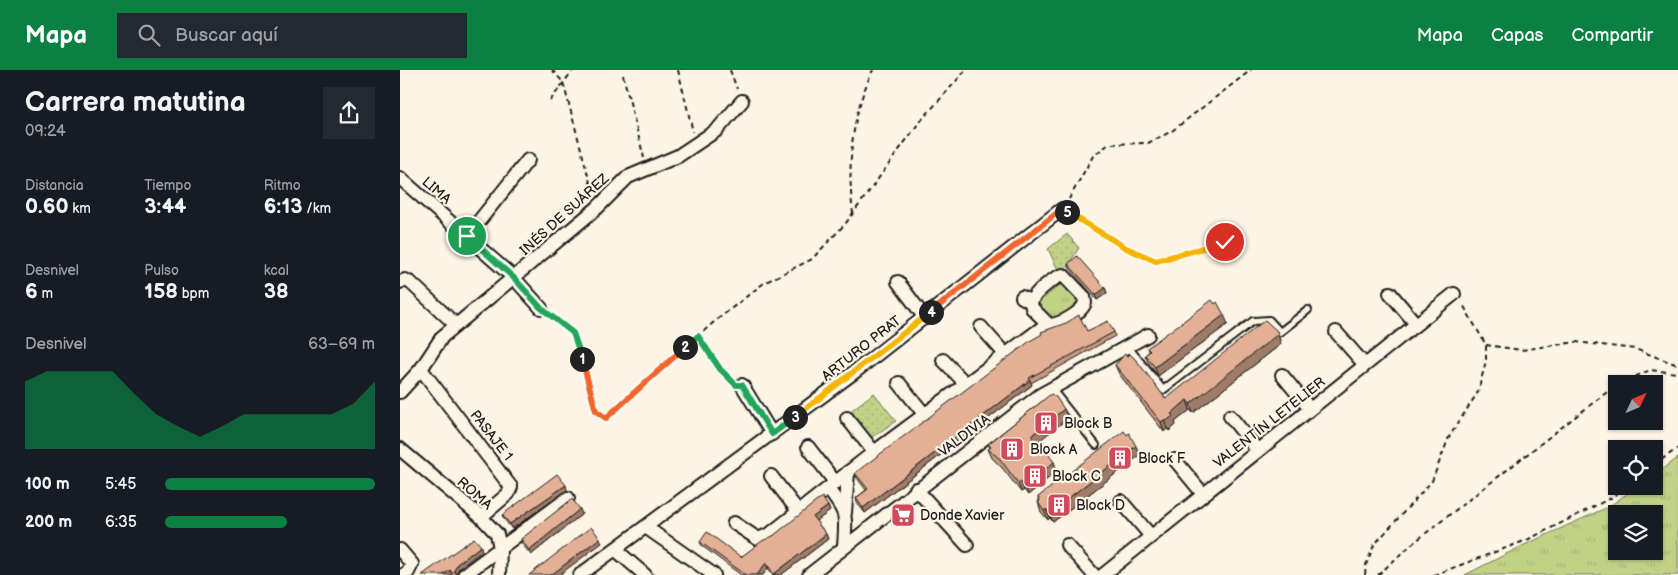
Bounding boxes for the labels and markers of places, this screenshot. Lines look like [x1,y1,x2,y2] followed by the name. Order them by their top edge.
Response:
[1054,200,1080,224] pin: 5
[446,215,488,257] pin
[1204,221,1246,263] pin
[918,300,944,324] pin: 4
[672,334,698,360] pin: 2
[570,346,594,372] pin: 1
[782,404,808,430] pin: 3
[1033,410,1059,436] building icon: Block B
[1064,415,1113,432] place label: Block B
[999,436,1025,462] building icon: Block A
[1030,441,1078,458] place label: Block A
[1107,445,1133,471] building icon: Block F
[1138,450,1186,467] place label: Block F
[1022,463,1048,489] building icon: Block C
[1052,468,1101,485] place label: Block C
[1046,492,1072,518] building icon: Block D
[1076,497,1125,514] place label: Block D
[890,502,916,528] supermarket icon: Donde Xavier
[920,507,1005,524] place label: Donde Xavier

